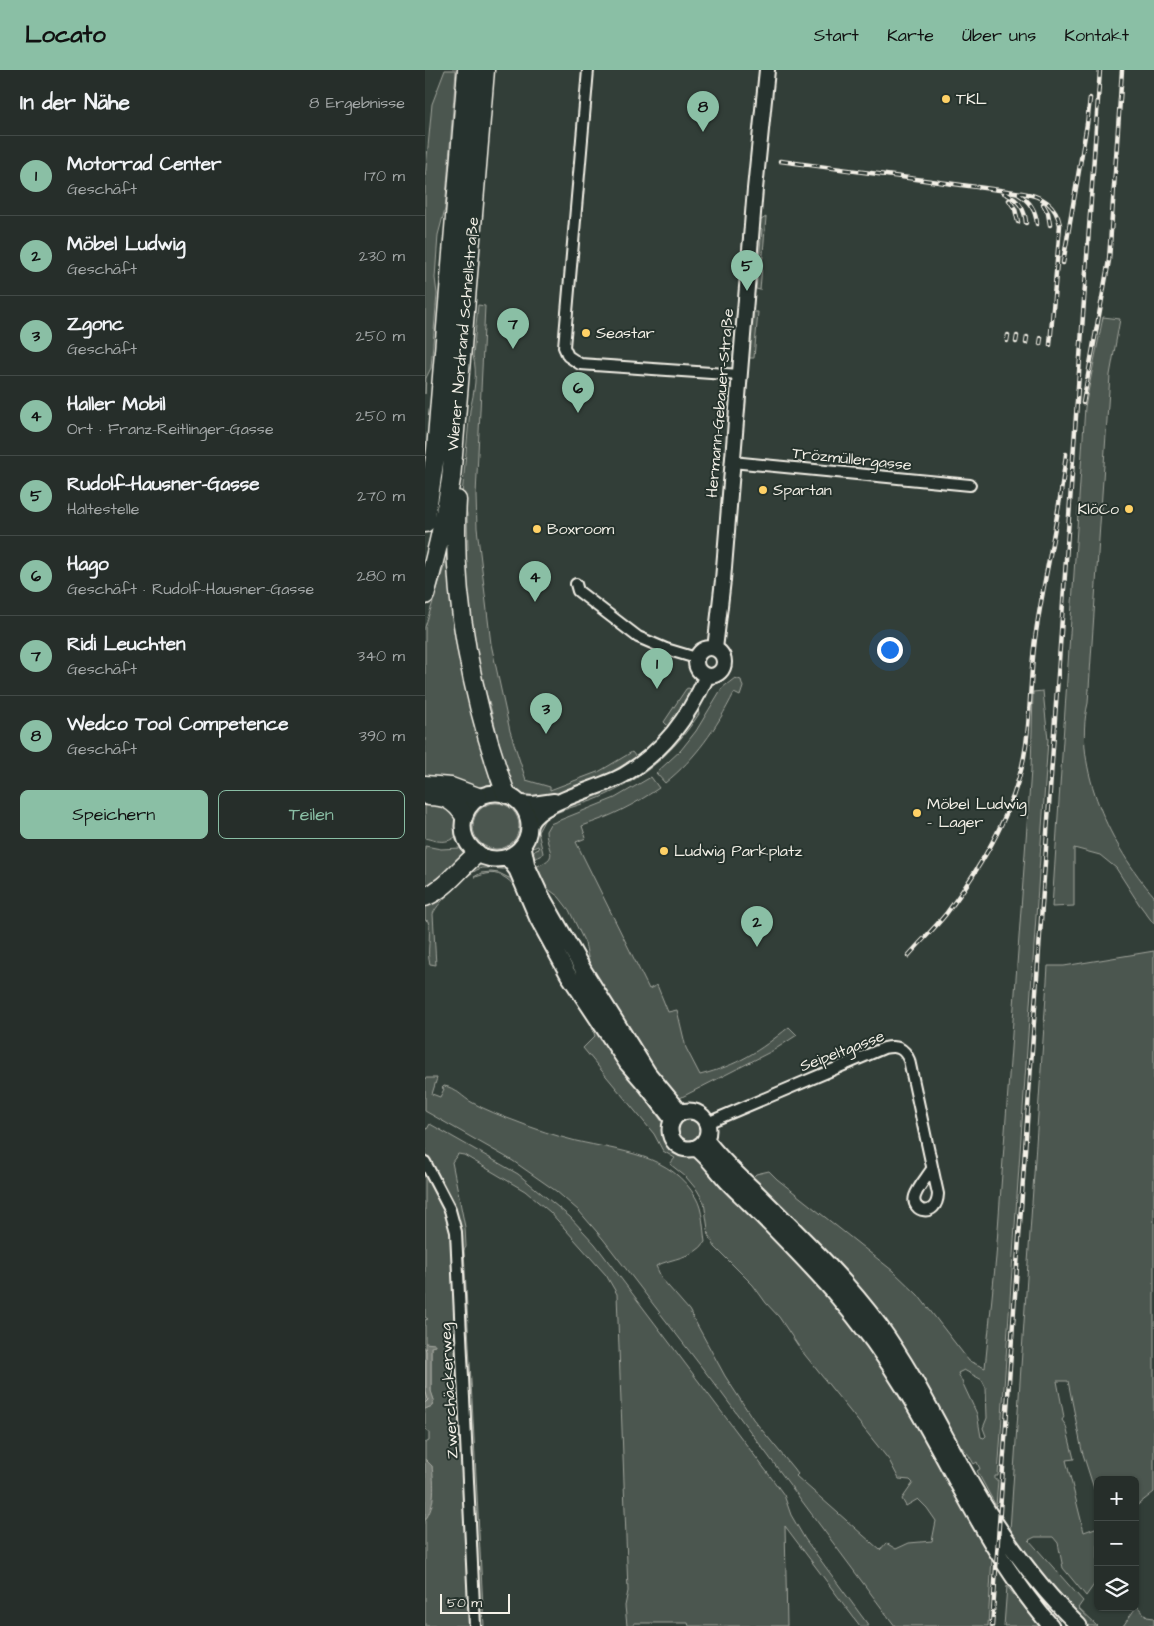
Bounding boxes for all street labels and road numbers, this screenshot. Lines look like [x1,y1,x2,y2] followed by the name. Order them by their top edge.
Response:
[442,216,484,452] street label: Wiener Nordrand Schnellstraße
[701,307,739,499] street label: Hermann-Gebauer-Straße
[791,442,913,477] street label: Trözmüllergasse
[797,1025,888,1078] street label: Seipeltgasse
[434,1322,465,1460] street label: Zwerchäckerweg

